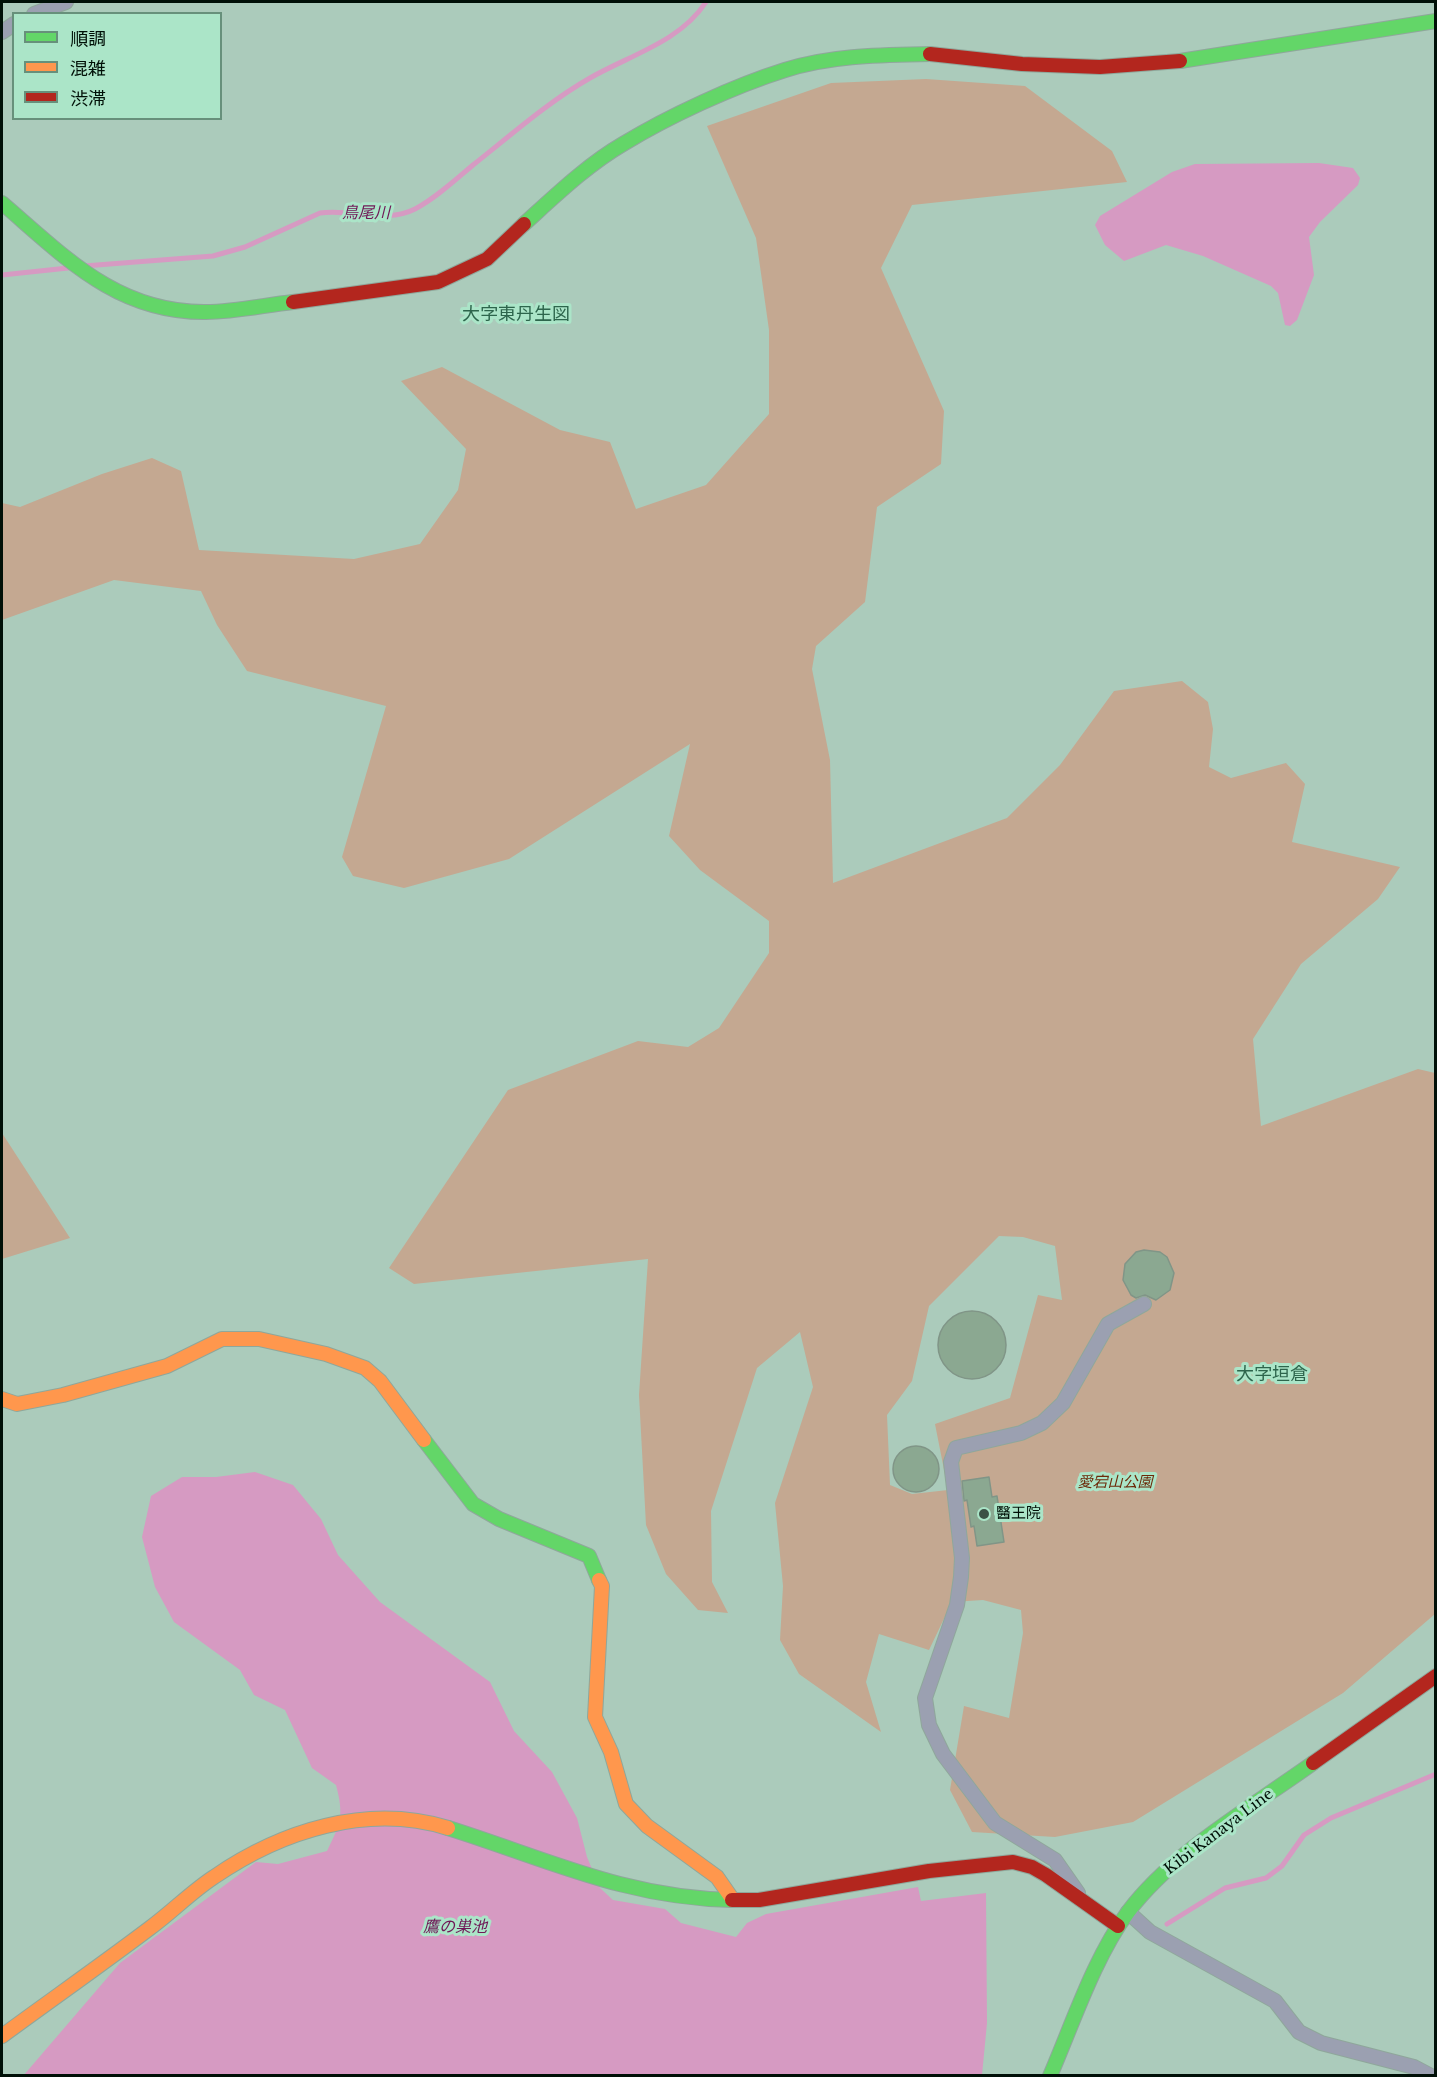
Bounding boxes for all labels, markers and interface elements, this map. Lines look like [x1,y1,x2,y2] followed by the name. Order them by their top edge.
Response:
[12,12,222,120] legend
[70,28,106,50] text: 順調
[70,58,106,80] text: 混雑
[70,88,106,110] text: 渋滞
[342,203,390,223] water label: 鳥尾川
[462,304,570,326] district label: 大字東丹生図
[1236,1364,1308,1386] district label: 大字垣倉
[1078,1474,1152,1492] park label: 愛宕山公園
[996,1505,1041,1523] place label: 醫王院
[977,1507,991,1521] marker: 醫王院
[1161,1785,1277,1879] street label: Kibi Kanaya Line
[423,1917,487,1937] water label: 鷹の巣池

